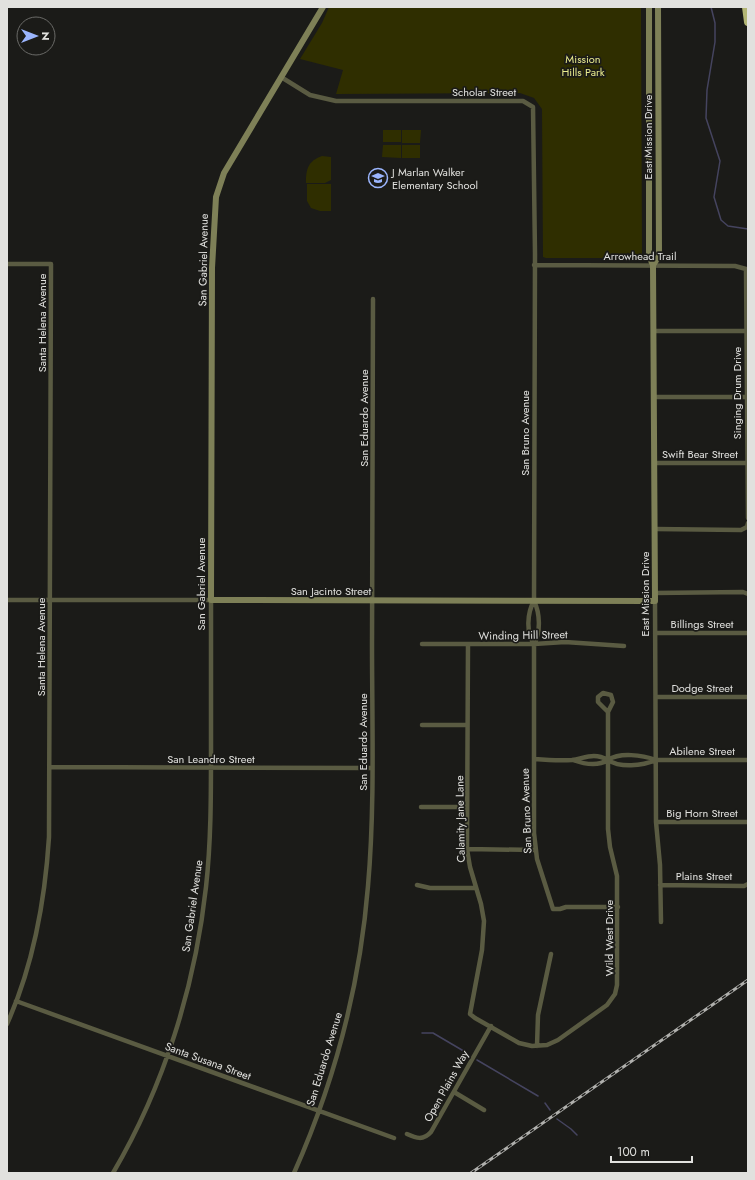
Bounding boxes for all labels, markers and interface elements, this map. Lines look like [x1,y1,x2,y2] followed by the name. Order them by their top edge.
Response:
[16,16,56,56] north arrow
[38,32,54,40] text: N
[561,51,605,80] park label: Mission Hills Park
[452,84,516,100] street label: Scholar Street
[640,94,656,179] street label: East Mission Drive
[390,164,478,193] place label: J Marlan Walker Elementary School
[367,167,389,189] school or university icon: J Marlan Walker Elementary School
[194,213,212,307] street label: San Gabriel Avenue
[604,248,676,264] street label: Arrowhead Trail
[34,273,50,372] street label: Santa Helena Avenue
[729,346,745,439] street label: Singing Drum Drive
[356,369,372,467] street label: San Eduardo Avenue
[517,390,533,476] street label: San Bruno Avenue
[662,446,738,462] street label: Swift Bear Street
[193,537,209,630] street label: San Gabriel Avenue
[637,551,653,636] street label: East Mission Drive
[291,583,372,599] street label: San Jacinto Street
[33,597,49,696] street label: Santa Helena Avenue
[671,616,734,632] street label: Billings Street
[478,626,568,644] street label: Winding Hill Street
[671,680,733,696] street label: Dodge Street
[355,693,371,791] street label: San Eduardo Avenue
[669,743,735,759] street label: Abilene Street
[167,751,255,767] street label: San Leandro Street
[517,768,535,854] street label: San Bruno Avenue
[451,775,469,863] street label: Calamity Jane Lane
[666,805,738,821] street label: Big Horn Street
[178,859,206,953] street label: San Gabriel Avenue
[676,868,733,884] street label: Plains Street
[601,899,617,976] street label: Wild West Drive
[302,1010,346,1108] street label: San Eduardo Avenue
[163,1038,254,1084] street label: Santa Susana Street
[420,1047,472,1125] street label: Open Plains Way
[611,1138,692,1164] scale bar
[617,1143,650,1161] text: 100 m

